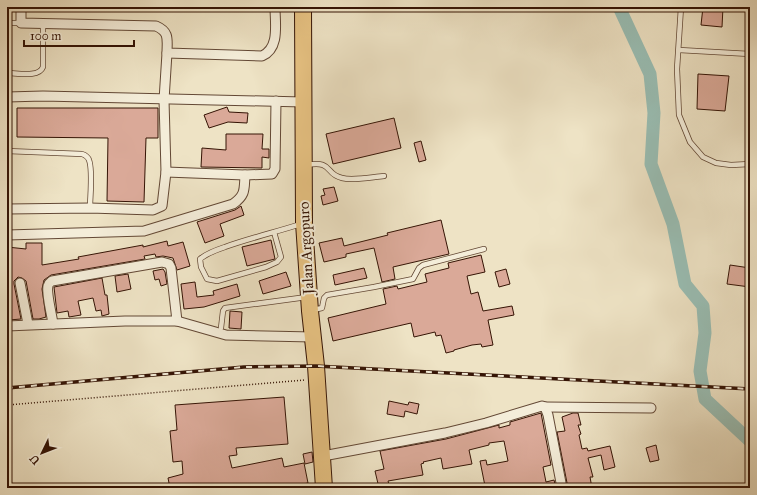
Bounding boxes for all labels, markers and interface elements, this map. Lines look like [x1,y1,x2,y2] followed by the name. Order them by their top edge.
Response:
[24,22,134,48] scale bar
[30,29,61,43] text: 100 m
[295,201,319,297] street label: Jalan Argopuro
[22,433,62,473] north arrow
[27,452,43,467] text: U

